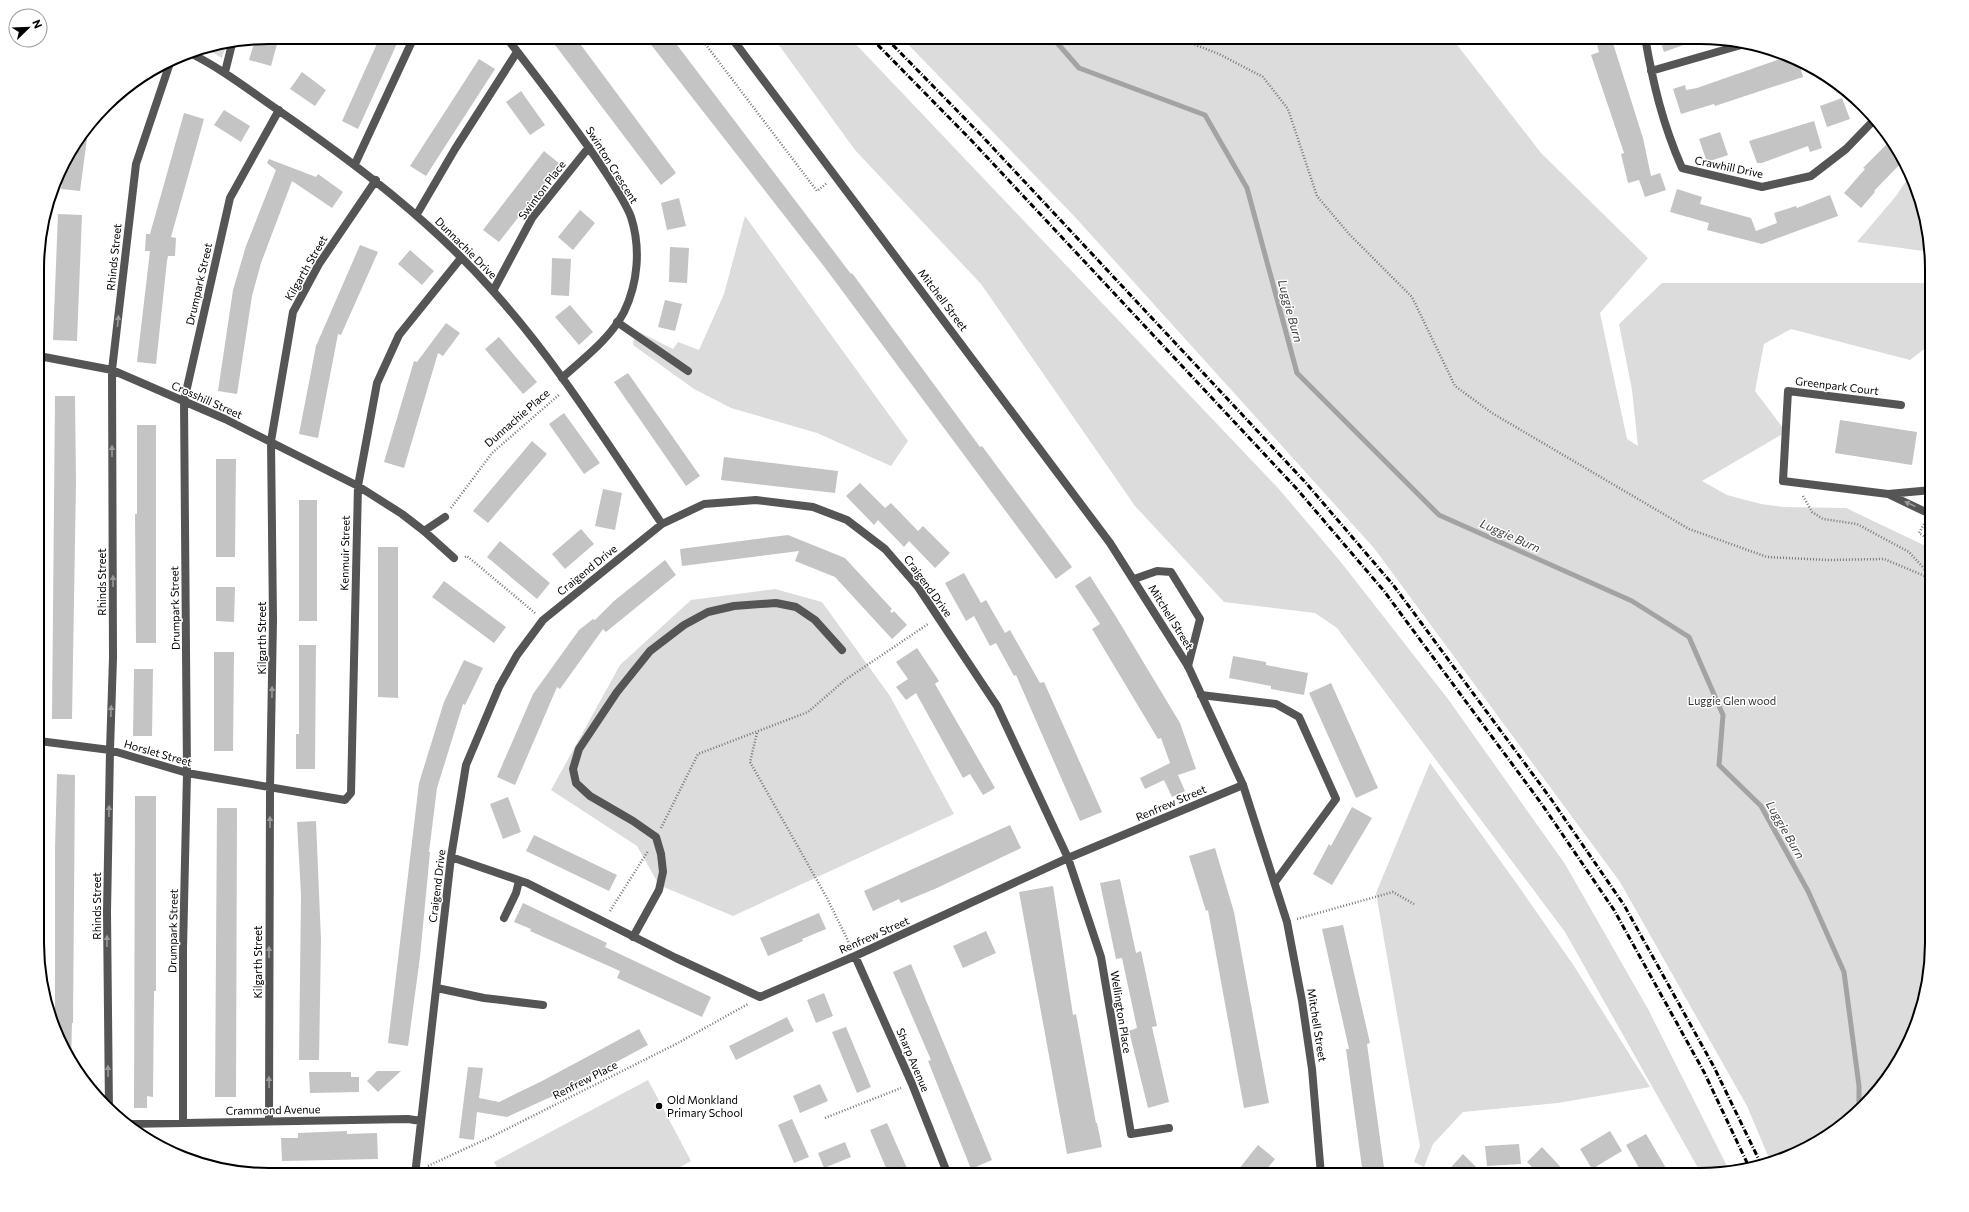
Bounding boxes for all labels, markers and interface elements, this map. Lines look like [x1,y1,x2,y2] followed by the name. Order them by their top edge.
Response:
[8,8,48,48] north arrow
[30,18,45,30] text: N
[584,124,642,206] street label: Swinton Crescent
[1694,153,1765,180] street label: Crawhill Drive
[515,158,568,222] street label: Swinton Place
[433,214,500,281] street label: Dunnachie Drive
[104,222,124,291] street label: Rhinds Street
[282,232,330,303] street label: Kilgarth Street
[183,241,214,326] street label: Drumpark Street
[916,266,971,334] street label: Mitchell Street
[1276,278,1306,344] water label: Luggie Burn
[115,315,121,327] one-way arrow
[1795,374,1880,397] street label: Greenpark Court
[170,378,245,421] street label: Crosshill Street
[482,386,552,449] street label: Dunnachie Place
[109,444,115,457] one-way arrow
[1904,501,1915,507] one-way arrow
[337,515,352,591] street label: Kenmuir Street
[1478,516,1543,555] water label: Luggie Burn
[554,541,619,598] street label: Craigend Drive
[95,548,108,616] street label: Rhinds Street
[902,552,955,619] street label: Craigend Drive
[167,565,182,650] street label: Drumpark Street
[110,574,116,587] one-way arrow
[1146,582,1197,652] street label: Mitchell Street
[255,601,268,675] street label: Kilgarth Street
[269,685,275,698] one-way arrow
[1688,694,1776,707] park label: Luggie Glen wood
[108,704,114,717] one-way arrow
[123,737,194,769] street label: Horslet Street
[1134,782,1208,823] street label: Renfrew Street
[1764,798,1808,861] water label: Luggie Burn
[106,804,112,817] one-way arrow
[267,815,273,828] one-way arrow
[426,849,447,923] street label: Craigend Drive
[90,872,103,940] street label: Rhinds Street
[165,888,180,973] street label: Drumpark Street
[837,913,911,956] street label: Renfrew Street
[251,925,264,999] street label: Kilgarth Street
[104,934,110,947] one-way arrow
[266,945,272,958] one-way arrow
[1109,970,1134,1054] street label: Wellington Place
[1305,987,1330,1063] street label: Mitchell Street
[894,1026,933,1094] street label: Sharp Avenue
[550,1058,619,1101] street label: Renfrew Place
[105,1064,111,1077] one-way arrow
[266,1075,272,1088] one-way arrow
[667,1093,743,1119] place label: Old Monkland Primary School
[654,1101,664,1111] marker: Old Monkland Primary School
[225,1102,321,1117] street label: Crammond Avenue

